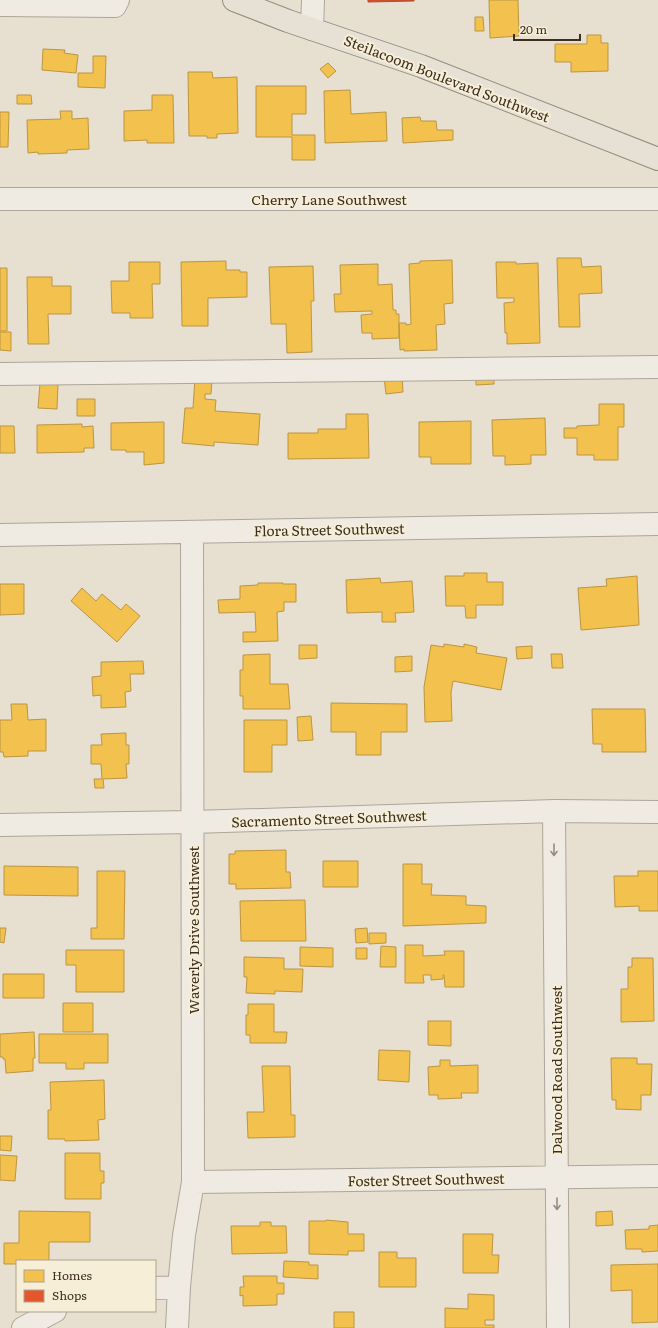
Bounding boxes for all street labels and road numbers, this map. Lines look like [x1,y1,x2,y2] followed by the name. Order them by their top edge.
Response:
[341,29,553,127] street label: Steilacoom Boulevard Southwest
[251,189,407,209] street label: Cherry Lane Southwest
[253,518,405,540] street label: Flora Street Southwest
[231,805,427,831] street label: Sacramento Street Southwest
[183,846,203,1014] street label: Waverly Drive Southwest
[546,985,566,1155] street label: Dalwood Road Southwest
[347,1168,505,1190] street label: Foster Street Southwest

